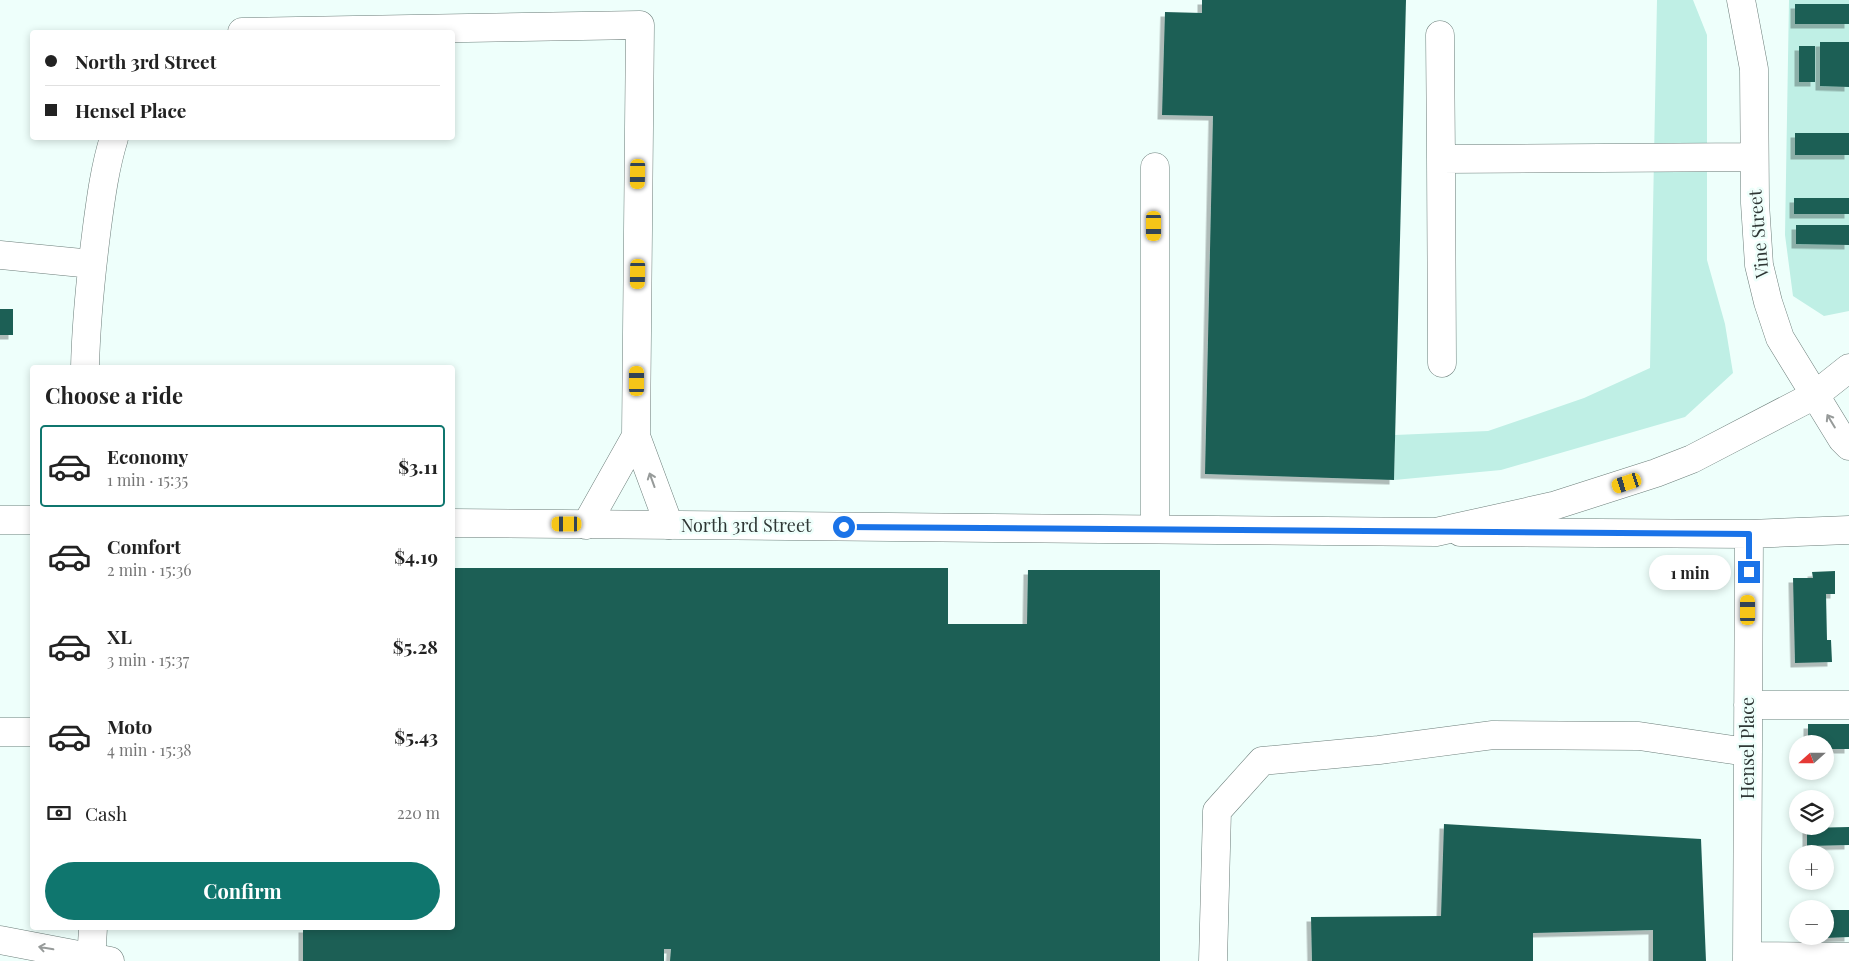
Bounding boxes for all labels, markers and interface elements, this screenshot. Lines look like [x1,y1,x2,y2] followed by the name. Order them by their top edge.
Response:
[75,48,216,74] text: North 3rd Street
[75,97,186,123] text: Hensel Place
[630,159,645,189] car
[1742,188,1774,280] street label: Vine Street
[1146,211,1161,241] car
[630,259,645,289] car
[629,366,644,396] car
[45,380,183,410] text: Choose a ride
[1826,415,1836,429] one-way arrow
[107,443,188,469] text: Economy
[47,444,92,489] icon: car
[398,453,438,479] text: $3.11
[107,469,188,490] text: 1 min · 15:35
[1610,471,1643,495] car
[647,473,656,488] one-way arrow
[681,513,812,537] street label: North 3rd Street
[833,516,855,538] route start
[552,517,582,532] car
[107,533,181,559] text: Comfort
[47,534,92,579] icon: car
[394,543,438,569] text: $4.19
[1649,554,1732,590] callout: 1 min
[107,559,191,580] text: 2 min · 15:36
[1738,561,1760,583] route end
[1670,562,1710,583] text: 1 min
[1740,595,1755,625] car
[107,623,132,649] text: XL
[47,624,92,669] icon: car
[393,633,438,659] text: $5.28
[107,649,189,670] text: 3 min · 15:37
[1735,697,1759,799] street label: Hensel Place
[107,713,152,739] text: Moto
[47,714,92,759] icon: car
[394,723,438,749] text: $5.43
[1789,735,1834,780] north arrow
[1789,735,1834,945] map controls
[107,739,192,760] text: 4 min · 15:38
[1789,790,1834,835] button: layers
[45,799,73,827] icon: cash
[85,800,127,826] text: Cash
[397,802,440,823] text: 220 m
[1789,845,1834,890] button: +
[45,862,440,920] button: Confirm
[1789,900,1834,945] button: −
[38,943,54,953] one-way arrow

